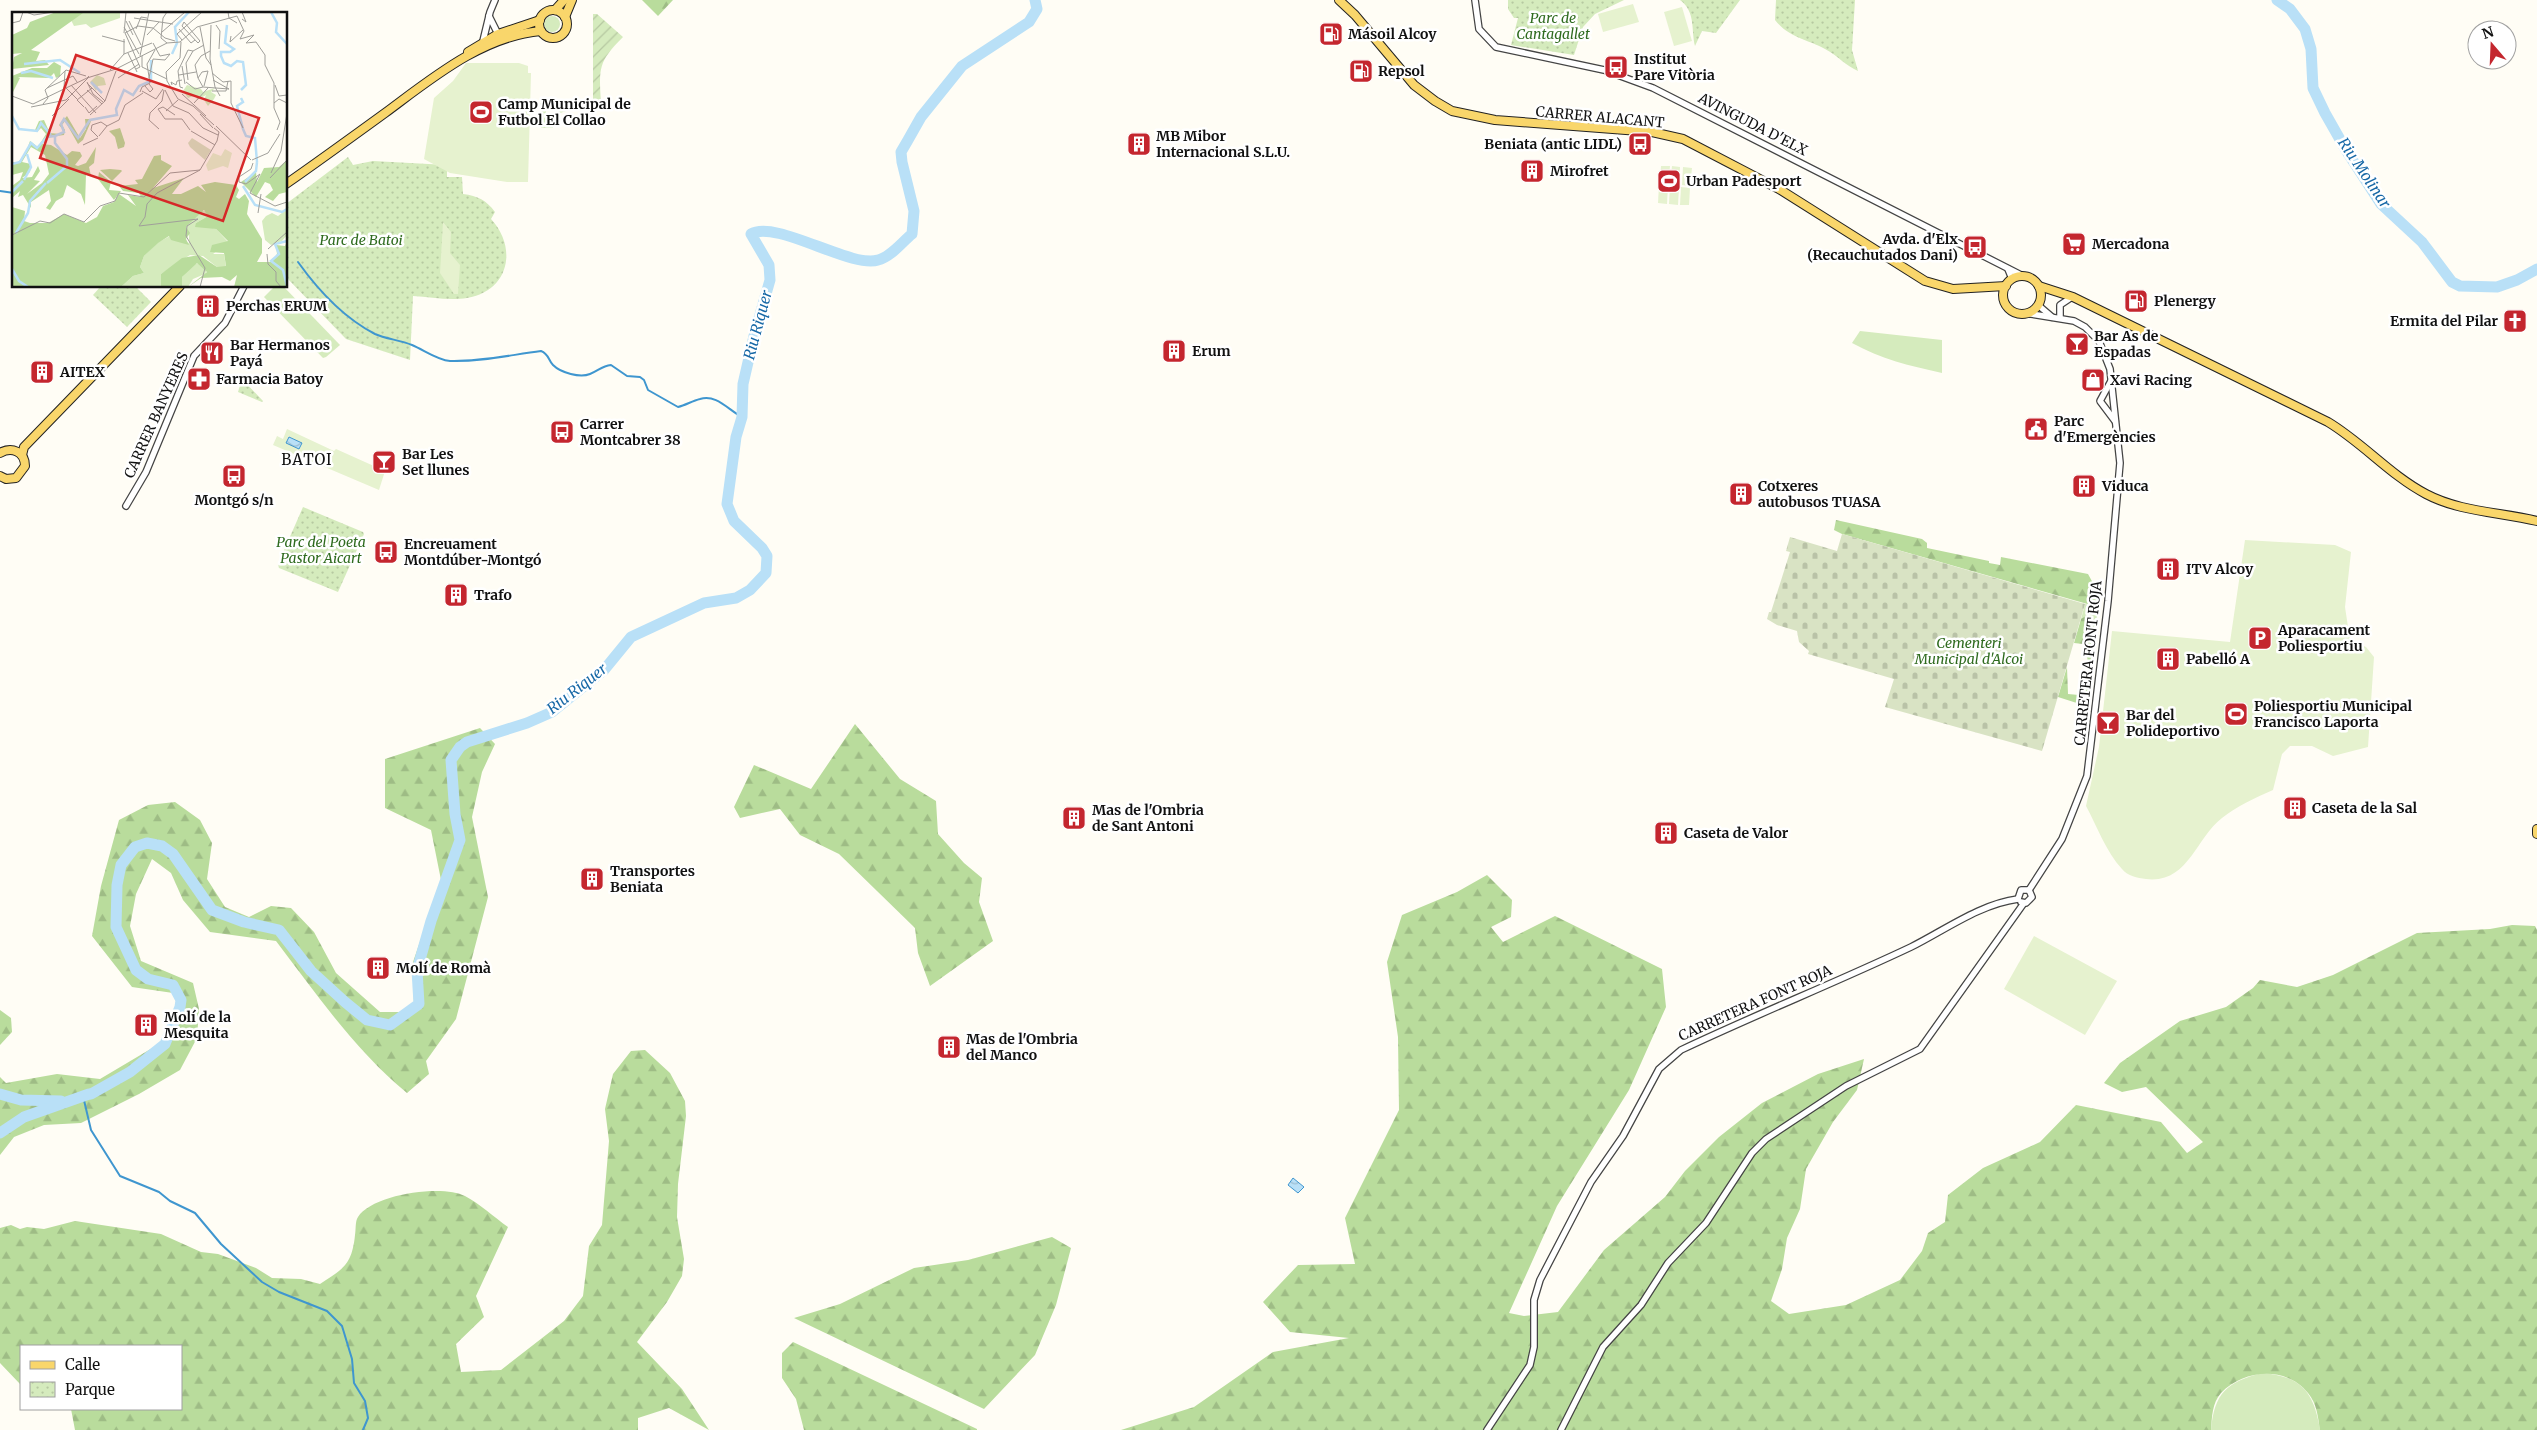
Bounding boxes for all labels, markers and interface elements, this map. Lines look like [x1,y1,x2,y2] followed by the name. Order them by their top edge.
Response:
[1516,9,1590,43] park label: Parc de Cantagallet
[12,12,288,288] inset map
[2467,20,2517,70] north arrow
[1318,21,1344,47] fuel station icon: Másoil Alcoy
[2480,22,2496,43] text: N
[1348,25,1437,43] place label: Másoil Alcoy
[1634,50,1715,84] place label: Institut Pare Vitòria
[1603,54,1629,80] bus stop icon: Institut Pare Vitòria
[1348,58,1374,84] fuel station icon: Repsol
[1378,62,1425,80] place label: Repsol
[1695,88,1811,159] street label: AVINGUDA D'ELX
[498,95,631,129] place label: Camp Municipal de Futbol El Collao
[468,99,494,125] sports icon: Camp Municipal de Futbol El Collao
[1535,102,1665,132] street label: CARRER ALACANT
[1156,127,1290,161] place label: MB Mibor Internacional S.L.U.
[1126,131,1152,157] building icon: MB Mibor Internacional S.L.U.
[1627,131,1653,157] bus stop icon: Beniata (antic LIDL)
[2334,134,2395,212] water label: Riu Molinar
[1484,135,1622,153] place label: Beniata (antic LIDL)
[1519,158,1545,184] building icon: Mirofret
[1550,162,1609,180] place label: Mirofret
[1656,168,1682,194] sports icon: Urban Padesport
[1686,172,1802,190] place label: Urban Padesport
[1807,230,1958,264] place label: Avda. d'Elx (Recauchutados Dani)
[319,231,403,249] park label: Parc de Batoi
[2061,231,2087,257] supermarket icon: Mercadona
[1962,234,1988,260] bus stop icon: Avda. d'Elx (Recauchutados Dani)
[2092,235,2169,253] place label: Mercadona
[739,287,776,362] water label: Riu Riquer
[2123,288,2149,314] fuel station icon: Plenergy
[2154,292,2217,310] place label: Plenergy
[195,293,221,319] building icon: Perchas ERUM
[226,297,328,315] place label: Perchas ERUM
[2502,308,2528,334] church icon: Ermita del Pilar
[2390,312,2498,330] place label: Ermita del Pilar
[2094,327,2159,361] place label: Bar As de Espadas
[2064,331,2090,357] bar icon: Bar As de Espadas
[230,336,330,370] place label: Bar Hermanos Payá
[1161,338,1187,364] building icon: Erum
[199,340,225,366] restaurant icon: Bar Hermanos Payá
[1192,342,1231,360] place label: Erum
[120,349,192,481] street label: CARRER BANYERES
[29,359,55,385] building icon: AITEX
[59,363,106,381] place label: AITEX
[186,366,212,392] pharmacy icon: Farmacia Batoy
[2080,367,2106,393] shop icon: Xavi Racing
[216,370,324,388] place label: Farmacia Batoy
[2110,371,2192,389] place label: Xavi Racing
[2054,412,2156,446] place label: Parc d'Emergències
[580,415,681,449] place label: Carrer Montcabrer 38
[2023,416,2049,442] public building icon: Parc d'Emergències
[549,419,575,445] bus stop icon: Carrer Montcabrer 38
[402,445,469,479] place label: Bar Les Set llunes
[371,449,397,475] bar icon: Bar Les Set llunes
[281,450,333,469] district label: BATOI
[221,463,247,489] bus stop icon: Montgó s/n
[2071,473,2097,499] building icon: Viduca
[1758,477,1881,511] place label: Cotxeres autobusos TUASA
[2101,477,2149,495] place label: Viduca
[1728,481,1754,507] building icon: Cotxeres autobusos TUASA
[195,491,274,509] place label: Montgó s/n
[276,533,366,567] park label: Parc del Poeta Pastor Aicart
[404,535,541,569] place label: Encreuament Montdúber-Montgó
[373,539,399,565] bus stop icon: Encreuament Montdúber-Montgó
[2155,556,2181,582] building icon: ITV Alcoy
[2186,560,2254,578] place label: ITV Alcoy
[2070,579,2106,746] street label: CARRETERA FONT ROJA
[443,582,469,608] building icon: Trafo
[474,586,512,604] place label: Trafo
[2277,621,2371,655] place label: Aparacament Poliesportiu
[2247,625,2273,651] parking icon: Aparacament Poliesportiu
[1914,634,2023,668] park label: Cementeri Municipal d'Alcoi
[2155,646,2181,672] building icon: Pabelló A
[2186,650,2251,668] place label: Pabelló A
[543,659,611,718] water label: Riu Riquer
[2254,697,2413,731] place label: Poliesportiu Municipal Francisco Laporta
[2223,701,2249,727] sports icon: Poliesportiu Municipal Francisco Laporta
[2126,706,2219,740] place label: Bar del Polideportivo
[2095,710,2121,736] bar icon: Bar del Polideportivo
[2282,795,2308,821] building icon: Caseta de la Sal
[2312,799,2418,817] place label: Caseta de la Sal
[1092,801,1204,835] place label: Mas de l'Ombria de Sant Antoni
[1061,805,1087,831] building icon: Mas de l'Ombria de Sant Antoni
[1653,820,1679,846] building icon: Caseta de Valor
[1684,824,1789,842] place label: Caseta de Valor
[610,862,695,896] place label: Transportes Beniata
[579,866,605,892] building icon: Transportes Beniata
[365,955,391,981] building icon: Molí de Romà
[396,959,491,977] place label: Molí de Romà
[1676,961,1835,1045] street label: CARRETERA FONT ROJA
[164,1008,231,1042] place label: Molí de la Mesquita
[133,1012,159,1038] building icon: Molí de la Mesquita
[966,1030,1078,1064] place label: Mas de l'Ombria del Manco
[936,1034,962,1060] building icon: Mas de l'Ombria del Manco
[20,1345,182,1410] legend
[65,1355,100,1374] text: Calle
[65,1380,115,1399] text: Parque

